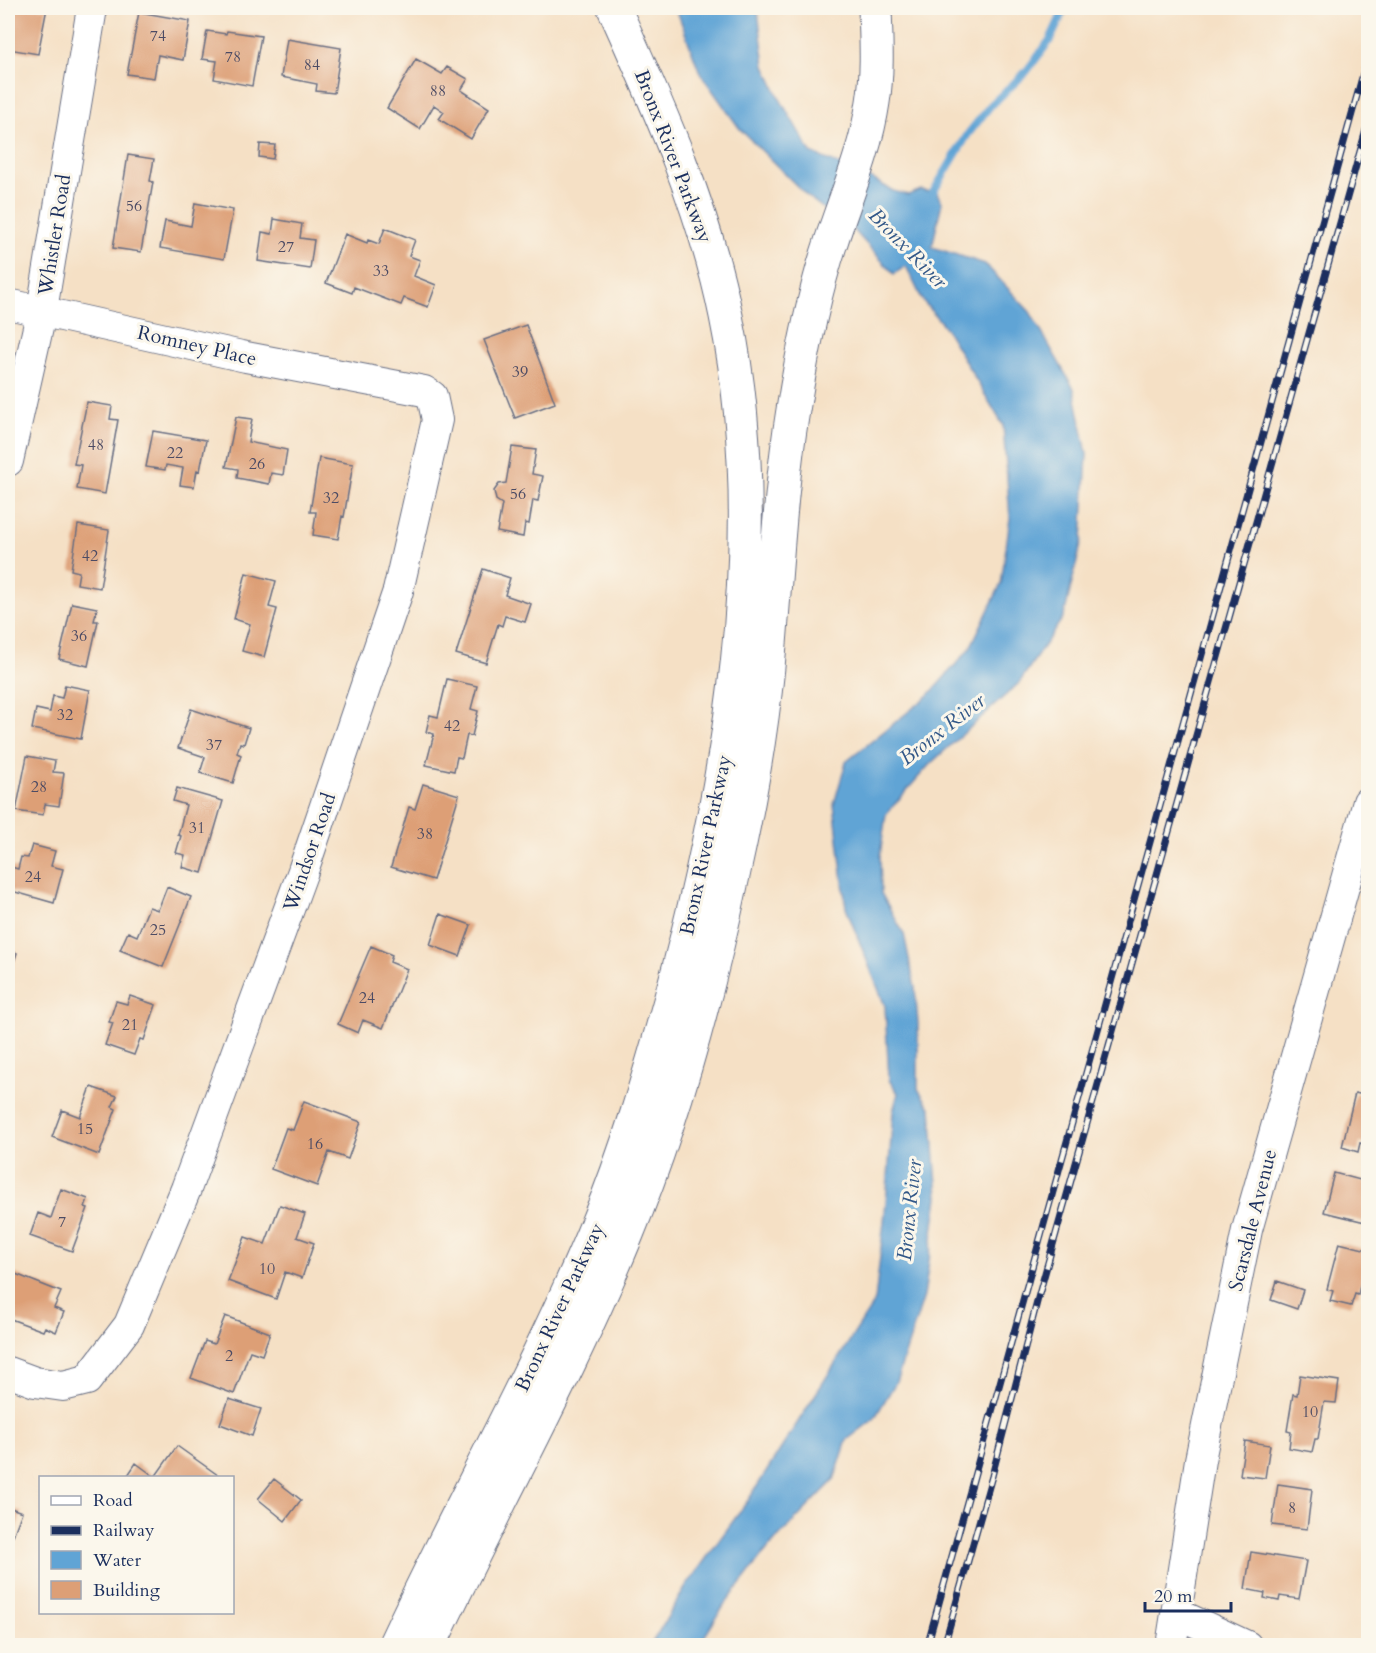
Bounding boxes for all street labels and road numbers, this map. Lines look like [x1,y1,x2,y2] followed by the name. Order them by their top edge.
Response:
[628,66,719,247] street label: Bronx River Parkway
[31,172,77,299] street label: Whistler Road
[135,319,259,372] street label: Romney Place
[673,752,738,938] street label: Bronx River Parkway
[276,789,343,916] street label: Windsor Road
[1222,1146,1283,1294] street label: Scarsdale Avenue
[508,1218,611,1396] street label: Bronx River Parkway

